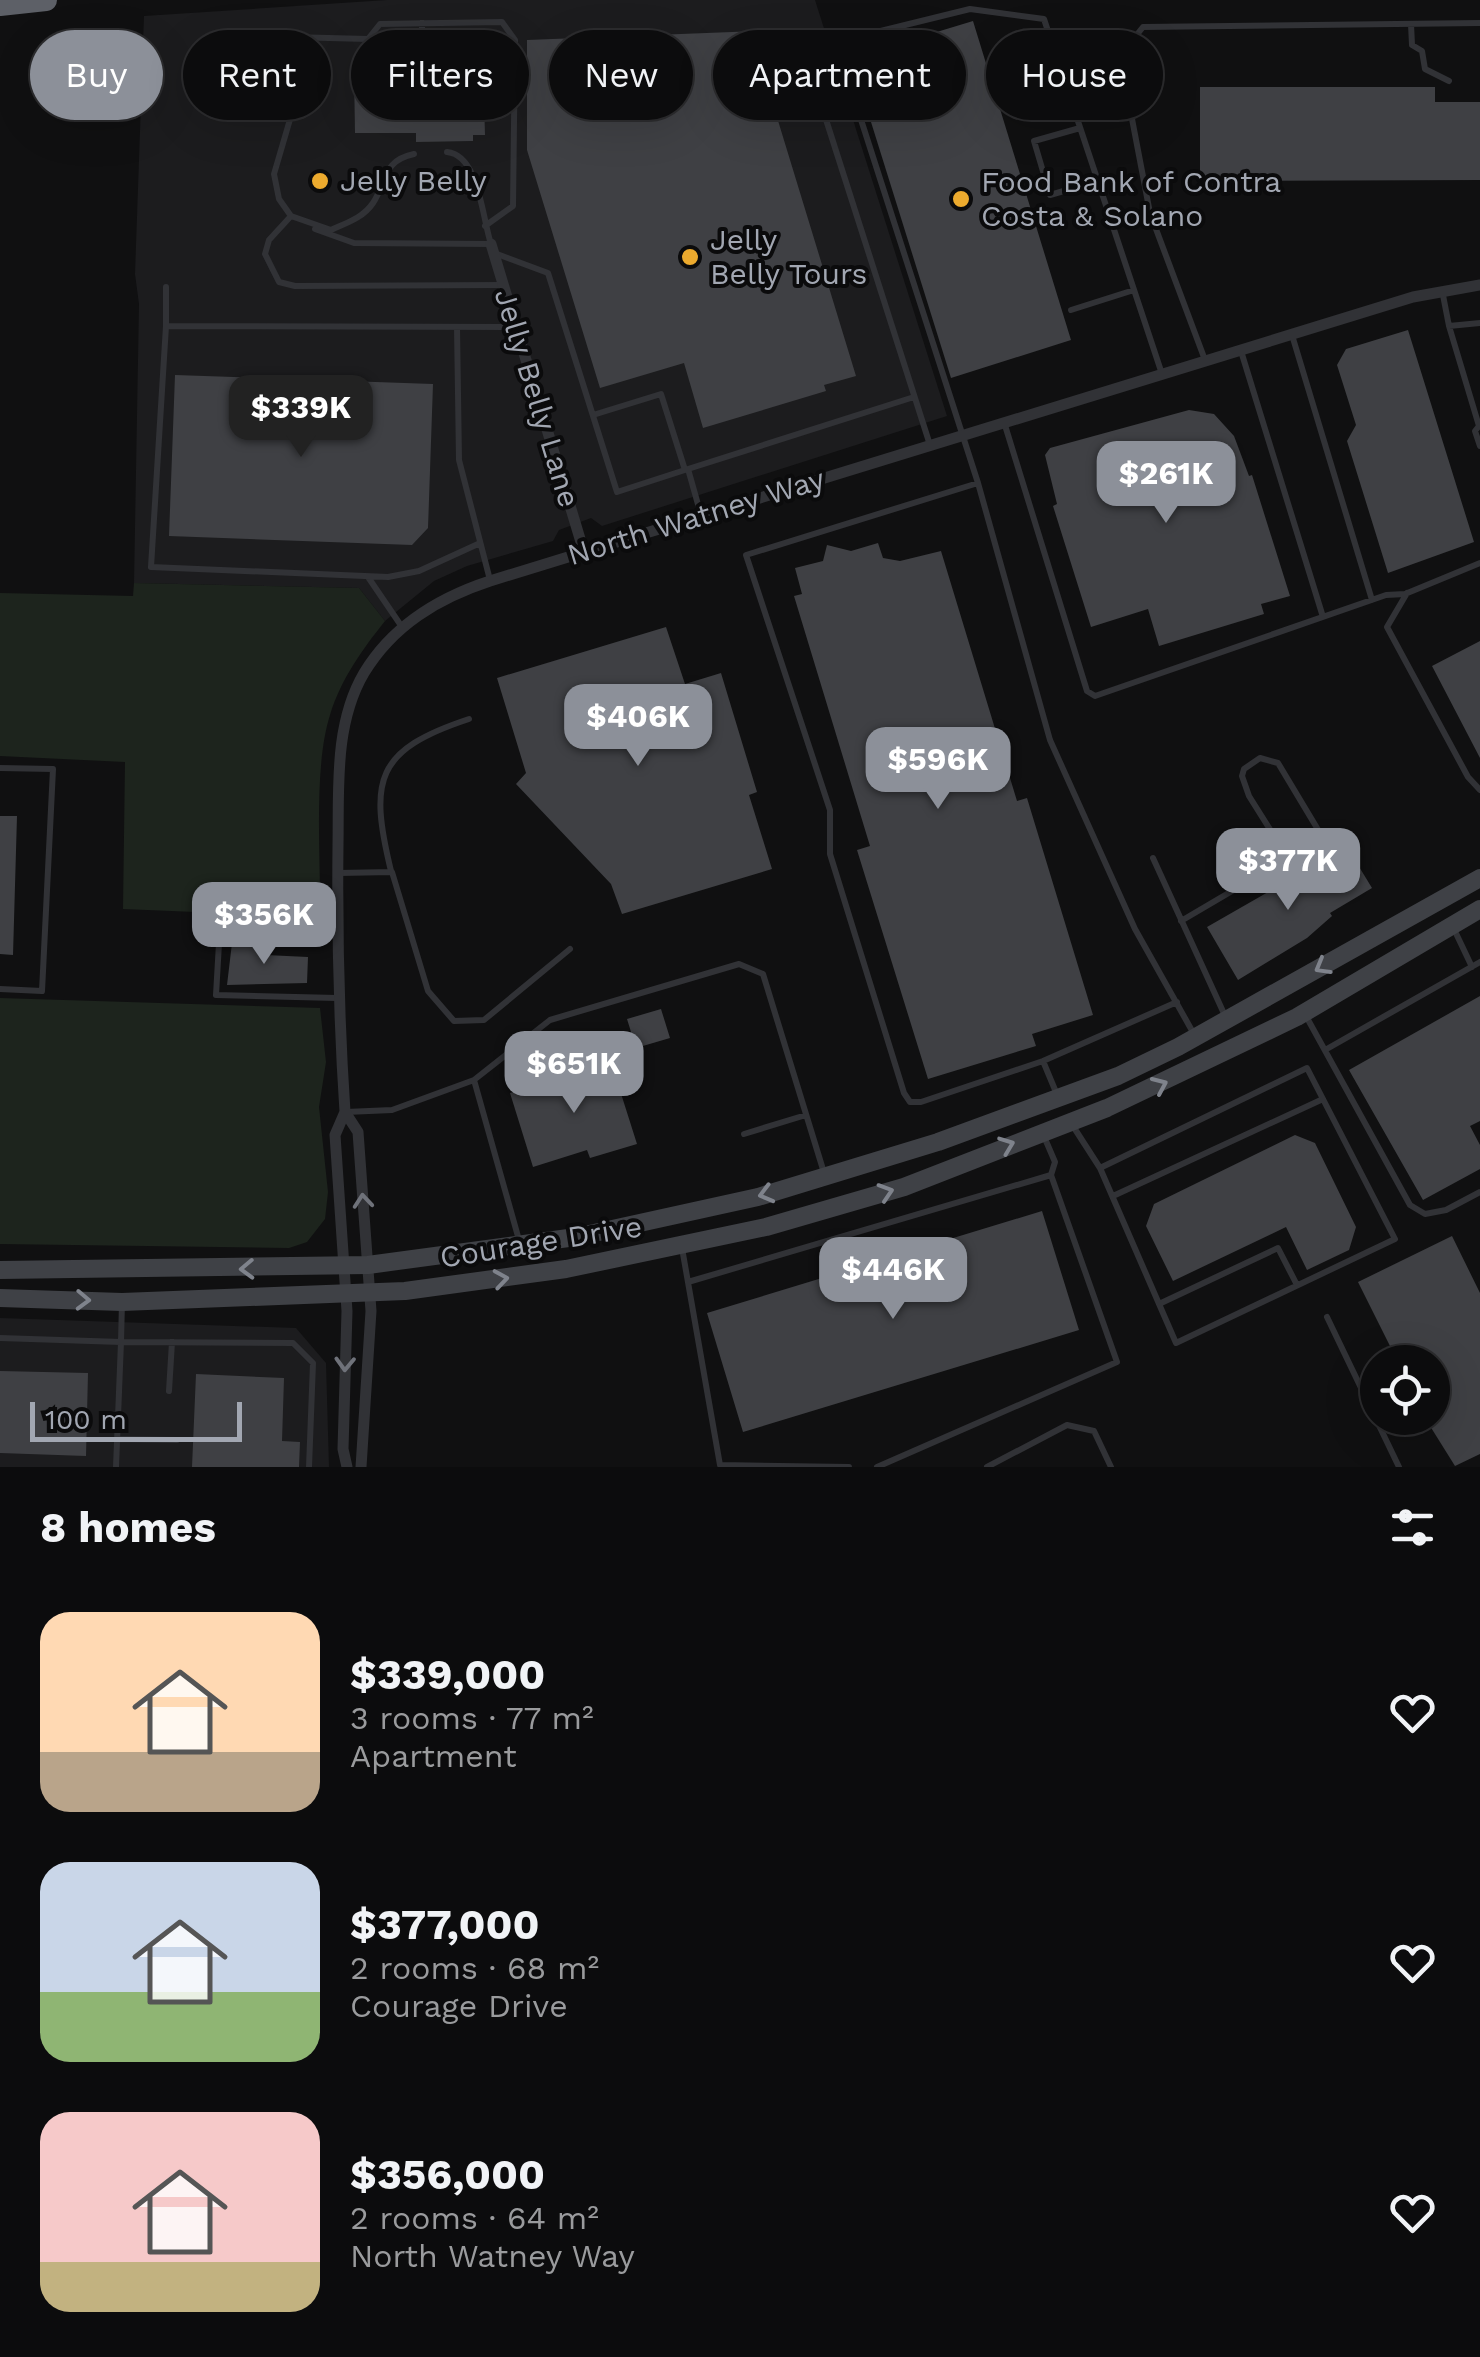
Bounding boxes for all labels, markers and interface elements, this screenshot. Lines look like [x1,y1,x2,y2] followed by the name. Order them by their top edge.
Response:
[30,30,163,120] chip: Buy
[183,30,331,120] chip: Rent
[351,30,529,120] chip: Filters
[549,30,693,120] chip: New
[713,30,966,120] chip: Apartment
[986,30,1163,120] chip: House
[340,163,487,198] place label: Jelly Belly
[981,164,1281,233] place label: Food Bank of Contra Costa & Solano
[309,170,331,192] marker: Jelly Belly
[950,188,972,210] marker: Food Bank of Contra Costa & Solano
[710,222,867,291] place label: Jelly Belly Tours
[679,246,701,268] marker: Jelly Belly Tours
[488,284,587,511] street label: Jelly Belly Lane
[231,375,371,460] pin: $339K
[251,388,351,426] text: $339K
[1096,441,1236,526] pin: $261K
[1119,454,1213,492] text: $261K
[563,461,829,572] street label: North Watney Way
[568,684,708,769] pin: $406K
[586,697,690,735] text: $406K
[868,727,1008,812] pin: $596K
[888,740,988,778] text: $596K
[1218,828,1358,913] pin: $377K
[1238,841,1338,879] text: $377K
[194,882,334,967] pin: $356K
[214,895,314,933] text: $356K
[1314,955,1332,974] one-way arrow
[504,1031,644,1116] pin: $651K
[527,1044,621,1082] text: $651K
[1150,1077,1168,1097] one-way arrow
[997,1136,1014,1157] one-way arrow
[758,1183,775,1204] one-way arrow
[877,1184,894,1204] one-way arrow
[353,1192,375,1208] one-way arrow
[437,1208,644,1275] street label: Courage Drive
[823,1237,963,1322] pin: $446K
[841,1250,945,1288] text: $446K
[238,1259,254,1280] one-way arrow
[493,1269,509,1290] one-way arrow
[75,1290,91,1311] one-way arrow
[1360,1345,1450,1435] map controls
[1360,1345,1450,1435] button: locate
[335,1356,356,1372] one-way arrow
[30,1397,242,1442] scale bar
[45,1403,127,1436] text: 100 m
[1385,1500,1440,1555] icon: filters
[40,1503,216,1552] text: 8 homes
[350,1650,545,1699] text: $339,000
[120,1652,240,1772] icon: home
[1385,1685,1440,1740] icon: heart
[350,1699,594,1737] text: 3 rooms · 77 m²
[350,1737,517,1775] text: Apartment
[350,1900,540,1949] text: $377,000
[120,1902,240,2022] icon: home
[1385,1935,1440,1990] icon: heart
[350,1949,599,1987] text: 2 rooms · 68 m²
[350,1987,568,2025] text: Courage Drive
[350,2150,545,2199] text: $356,000
[120,2152,240,2272] icon: home
[1385,2185,1440,2240] icon: heart
[350,2199,599,2237] text: 2 rooms · 64 m²
[350,2237,635,2275] text: North Watney Way

